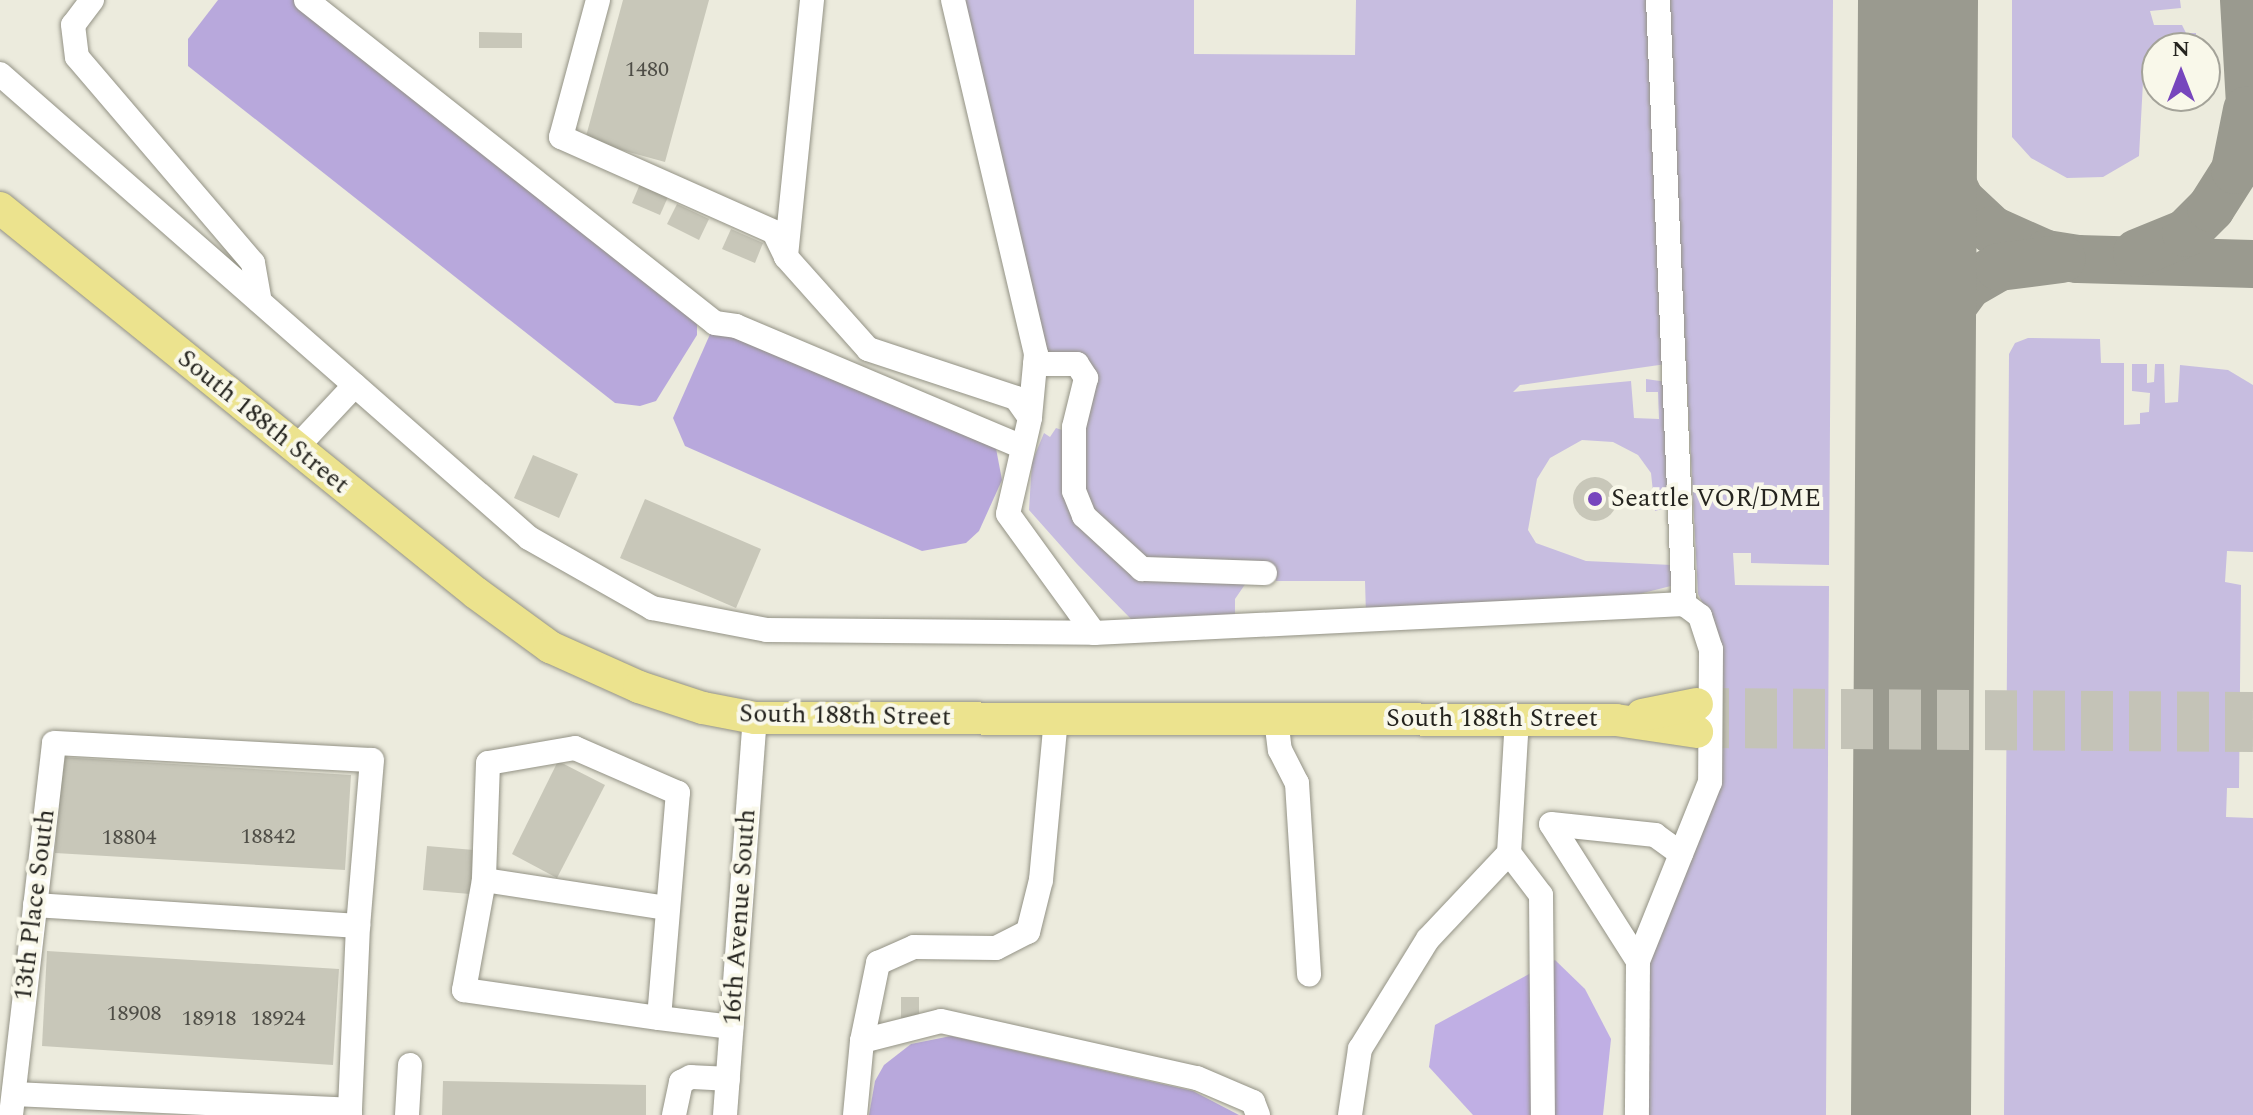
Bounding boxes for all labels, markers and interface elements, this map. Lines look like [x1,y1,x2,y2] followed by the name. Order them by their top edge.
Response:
[2141,32,2221,112] north arrow
[2172,33,2190,66] text: N
[625,57,669,83] house number: 1480
[171,343,355,501] street label: South 188th Street
[1611,483,1821,515] place label: Seattle VOR/DME
[1586,490,1604,508] marker: Seattle VOR/DME
[739,699,951,733] street label: South 188th Street
[1386,703,1598,735] street label: South 188th Street
[8,808,62,1002] street label: 13th Place South
[717,808,763,1026] street label: 16th Avenue South
[241,824,295,850] house number: 18842
[102,825,156,851] house number: 18804
[107,1001,161,1027] house number: 18908
[182,1006,236,1032] house number: 18918
[251,1006,305,1032] house number: 18924

